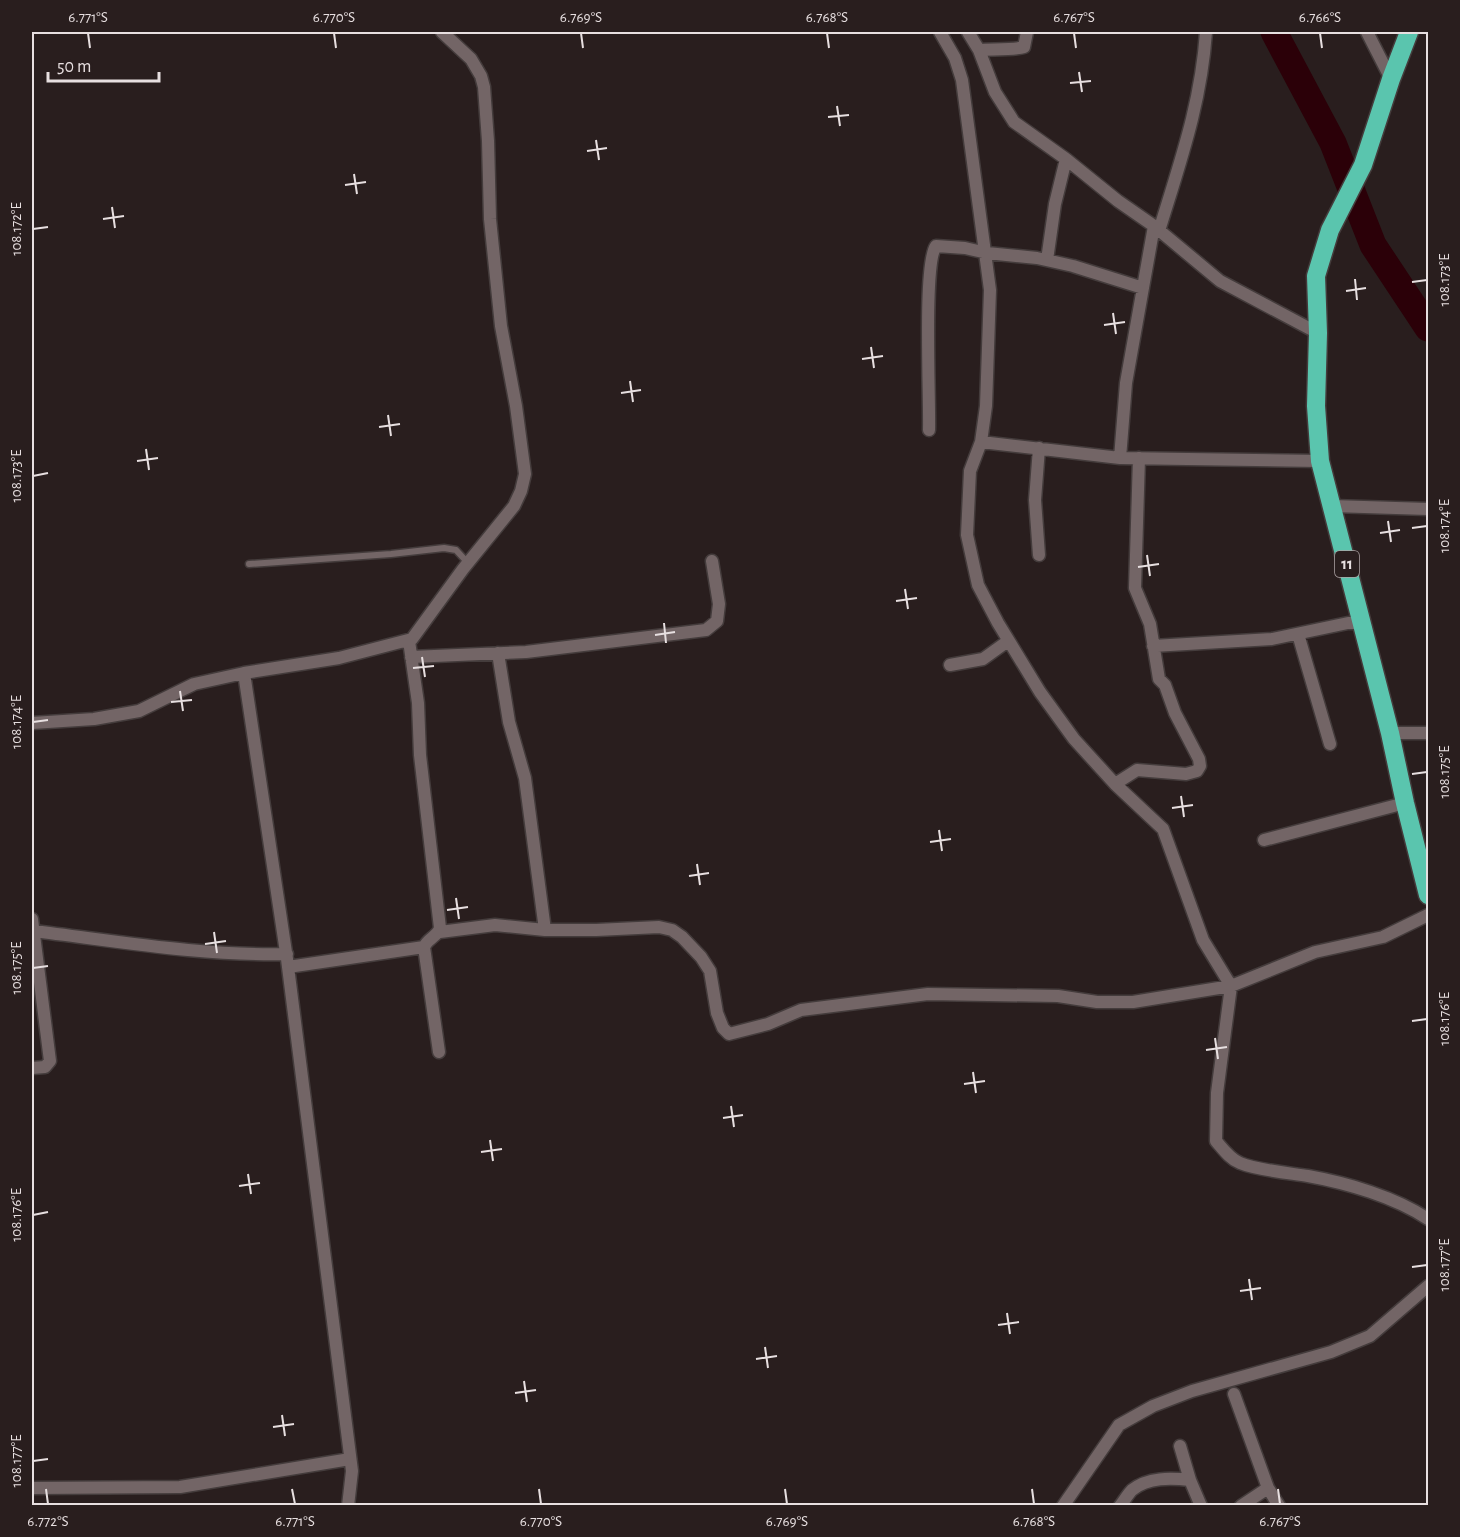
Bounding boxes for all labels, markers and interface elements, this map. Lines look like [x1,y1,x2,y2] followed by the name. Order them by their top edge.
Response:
[68,10,108,25] text: 6.771°S
[313,10,355,25] text: 6.770°S
[560,10,602,25] text: 6.769°S
[806,10,848,25] text: 6.768°S
[1053,10,1095,25] text: 6.767°S
[1299,10,1341,25] text: 6.766°S
[48,45,159,83] scale bar
[57,58,91,76] text: 50 m
[9,202,24,256] text: 108.172°E
[1437,254,1452,306] text: 108.173°E
[9,450,24,502] text: 108.173°E
[1437,499,1452,553] text: 108.174°E
[1335,551,1359,577] road number: 11
[9,695,24,749] text: 108.174°E
[1437,746,1452,798] text: 108.175°E
[9,942,24,994] text: 108.175°E
[1437,992,1452,1046] text: 108.176°E
[9,1188,24,1242] text: 108.176°E
[1437,1239,1452,1291] text: 108.177°E
[9,1435,24,1487] text: 108.177°E
[27,1514,69,1529] text: 6.772°S
[275,1514,315,1529] text: 6.771°S
[520,1514,562,1529] text: 6.770°S
[766,1514,808,1529] text: 6.769°S
[1013,1514,1055,1529] text: 6.768°S
[1259,1514,1301,1529] text: 6.767°S

